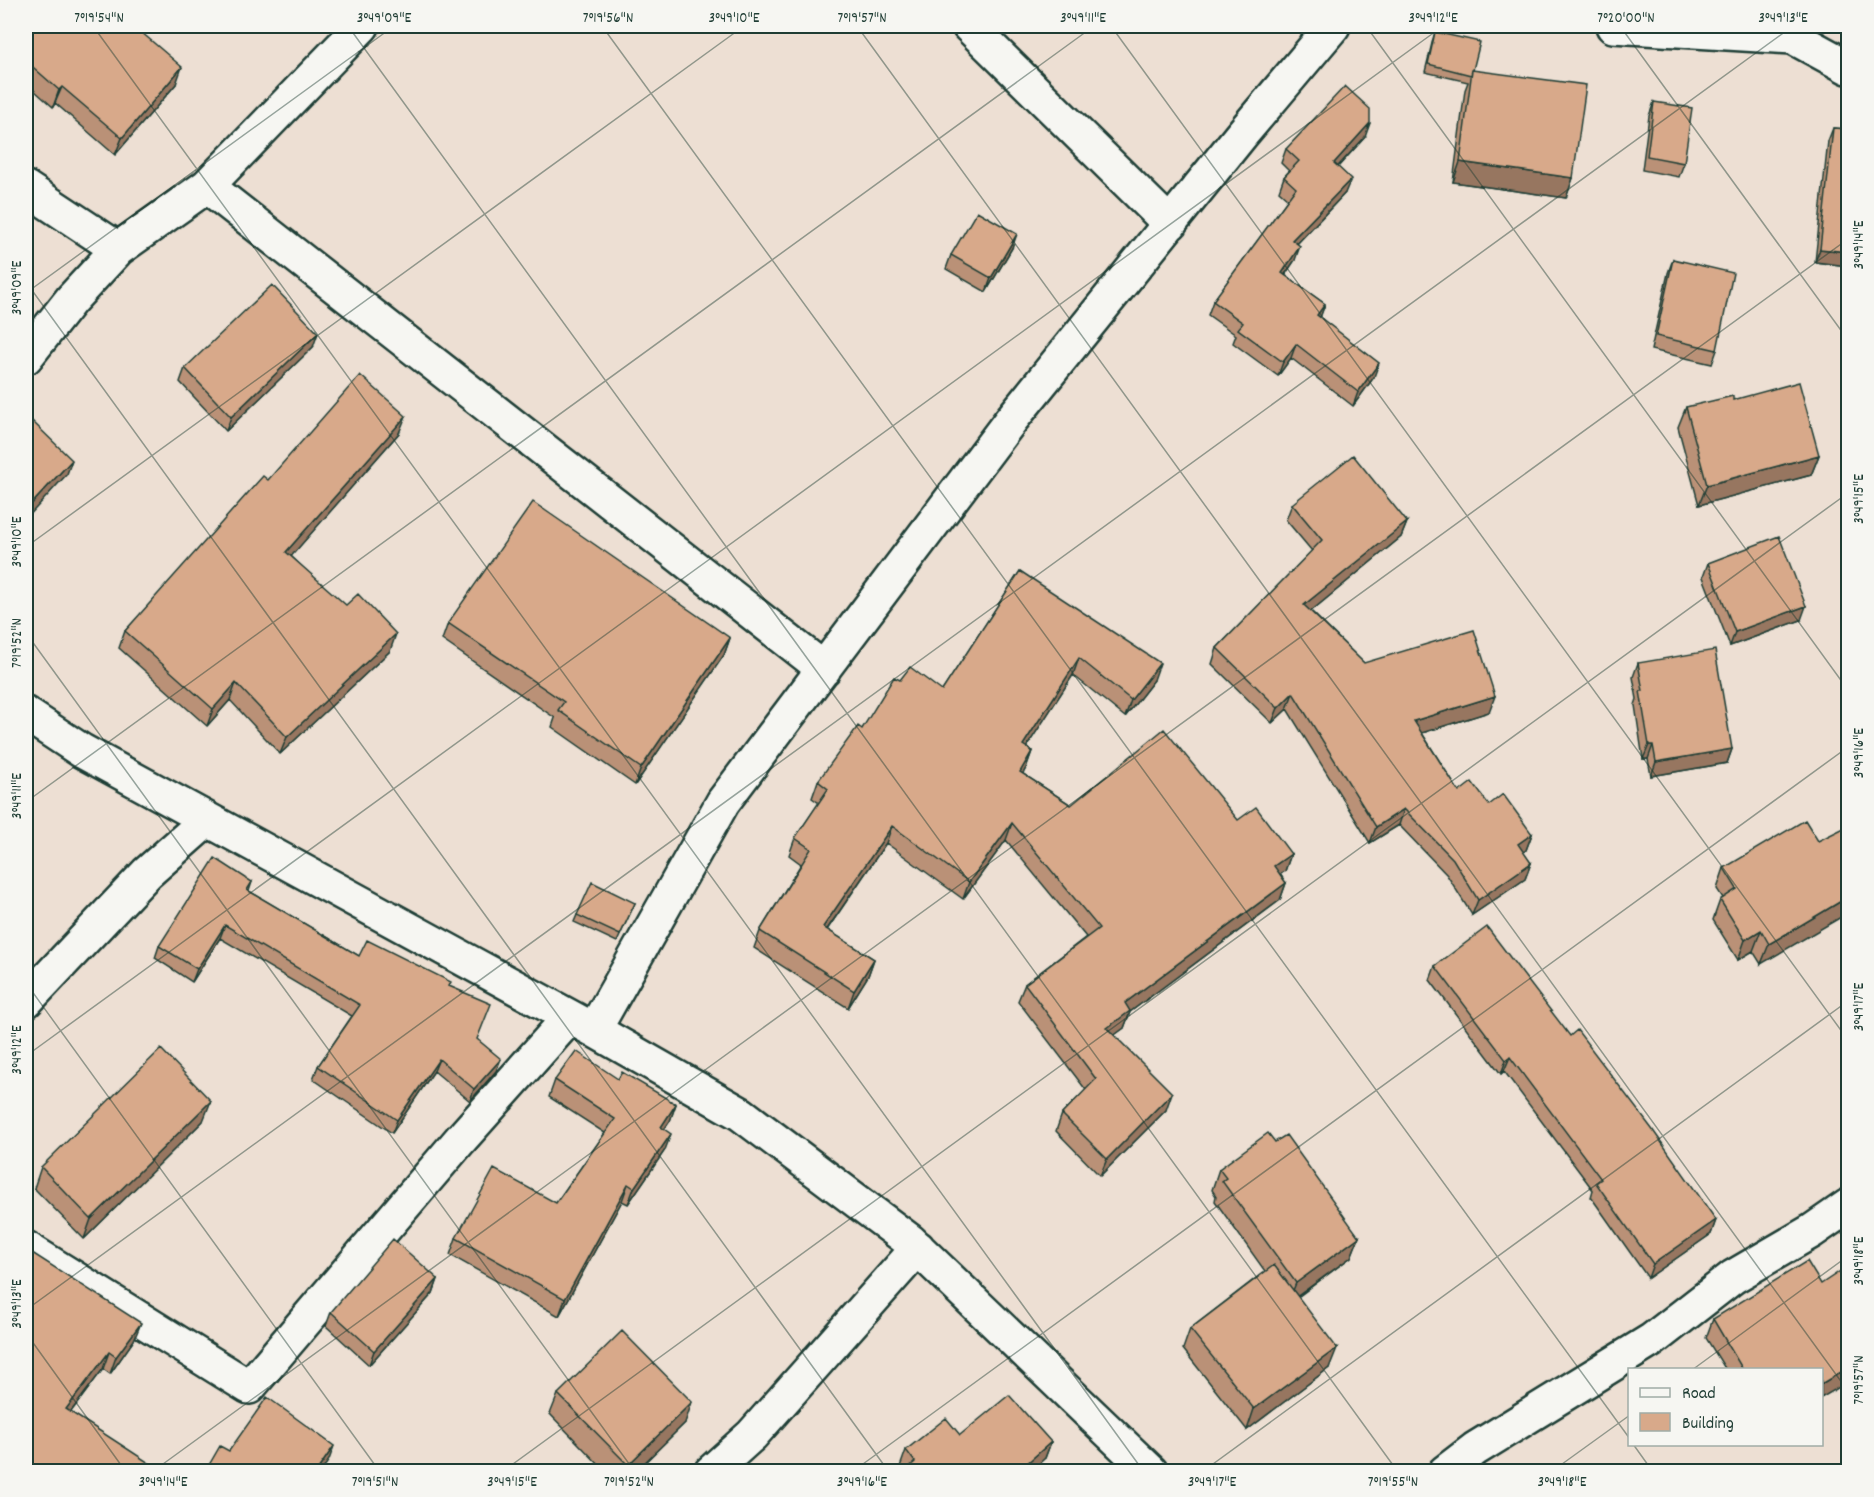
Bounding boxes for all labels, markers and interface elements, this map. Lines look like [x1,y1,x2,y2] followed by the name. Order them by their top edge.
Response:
[74,8,124,30] text: 7°19'54"N
[357,8,412,30] text: 3°49'09"E
[583,8,633,30] text: 7°19'56"N
[708,8,760,30] text: 3°49'10"E
[837,8,887,30] text: 7°19'57"N
[1060,8,1106,30] text: 3°49'11"E
[1408,8,1458,30] text: 3°49'12"E
[1597,8,1655,30] text: 7°20'00"N
[1758,8,1808,30] text: 3°49'13"E
[1849,220,1871,270] text: 3°49'14"E
[7,260,29,315] text: 3°49'09"E
[1849,474,1871,524] text: 3°49'15"E
[7,516,29,568] text: 3°49'10"E
[7,618,29,668] text: 7°19'52"N
[1849,728,1871,778] text: 3°49'16"E
[7,773,29,819] text: 3°49'11"E
[1849,982,1871,1031] text: 3°49'17"E
[7,1025,29,1075] text: 3°49'12"E
[1849,1236,1871,1285] text: 3°49'18"E
[7,1279,29,1329] text: 3°49'13"E
[1849,1355,1871,1405] text: 7°19'57"N
[1628,1368,1823,1446] legend
[1682,1382,1716,1407] text: Road
[1682,1412,1734,1437] text: Building
[138,1472,188,1494] text: 3°49'14"E
[352,1472,398,1494] text: 7°19'51"N
[487,1472,537,1494] text: 3°49'15"E
[604,1472,654,1494] text: 7°19'52"N
[837,1472,887,1494] text: 3°49'16"E
[1188,1472,1237,1494] text: 3°49'17"E
[1368,1472,1418,1494] text: 7°19'55"N
[1538,1472,1587,1494] text: 3°49'18"E

